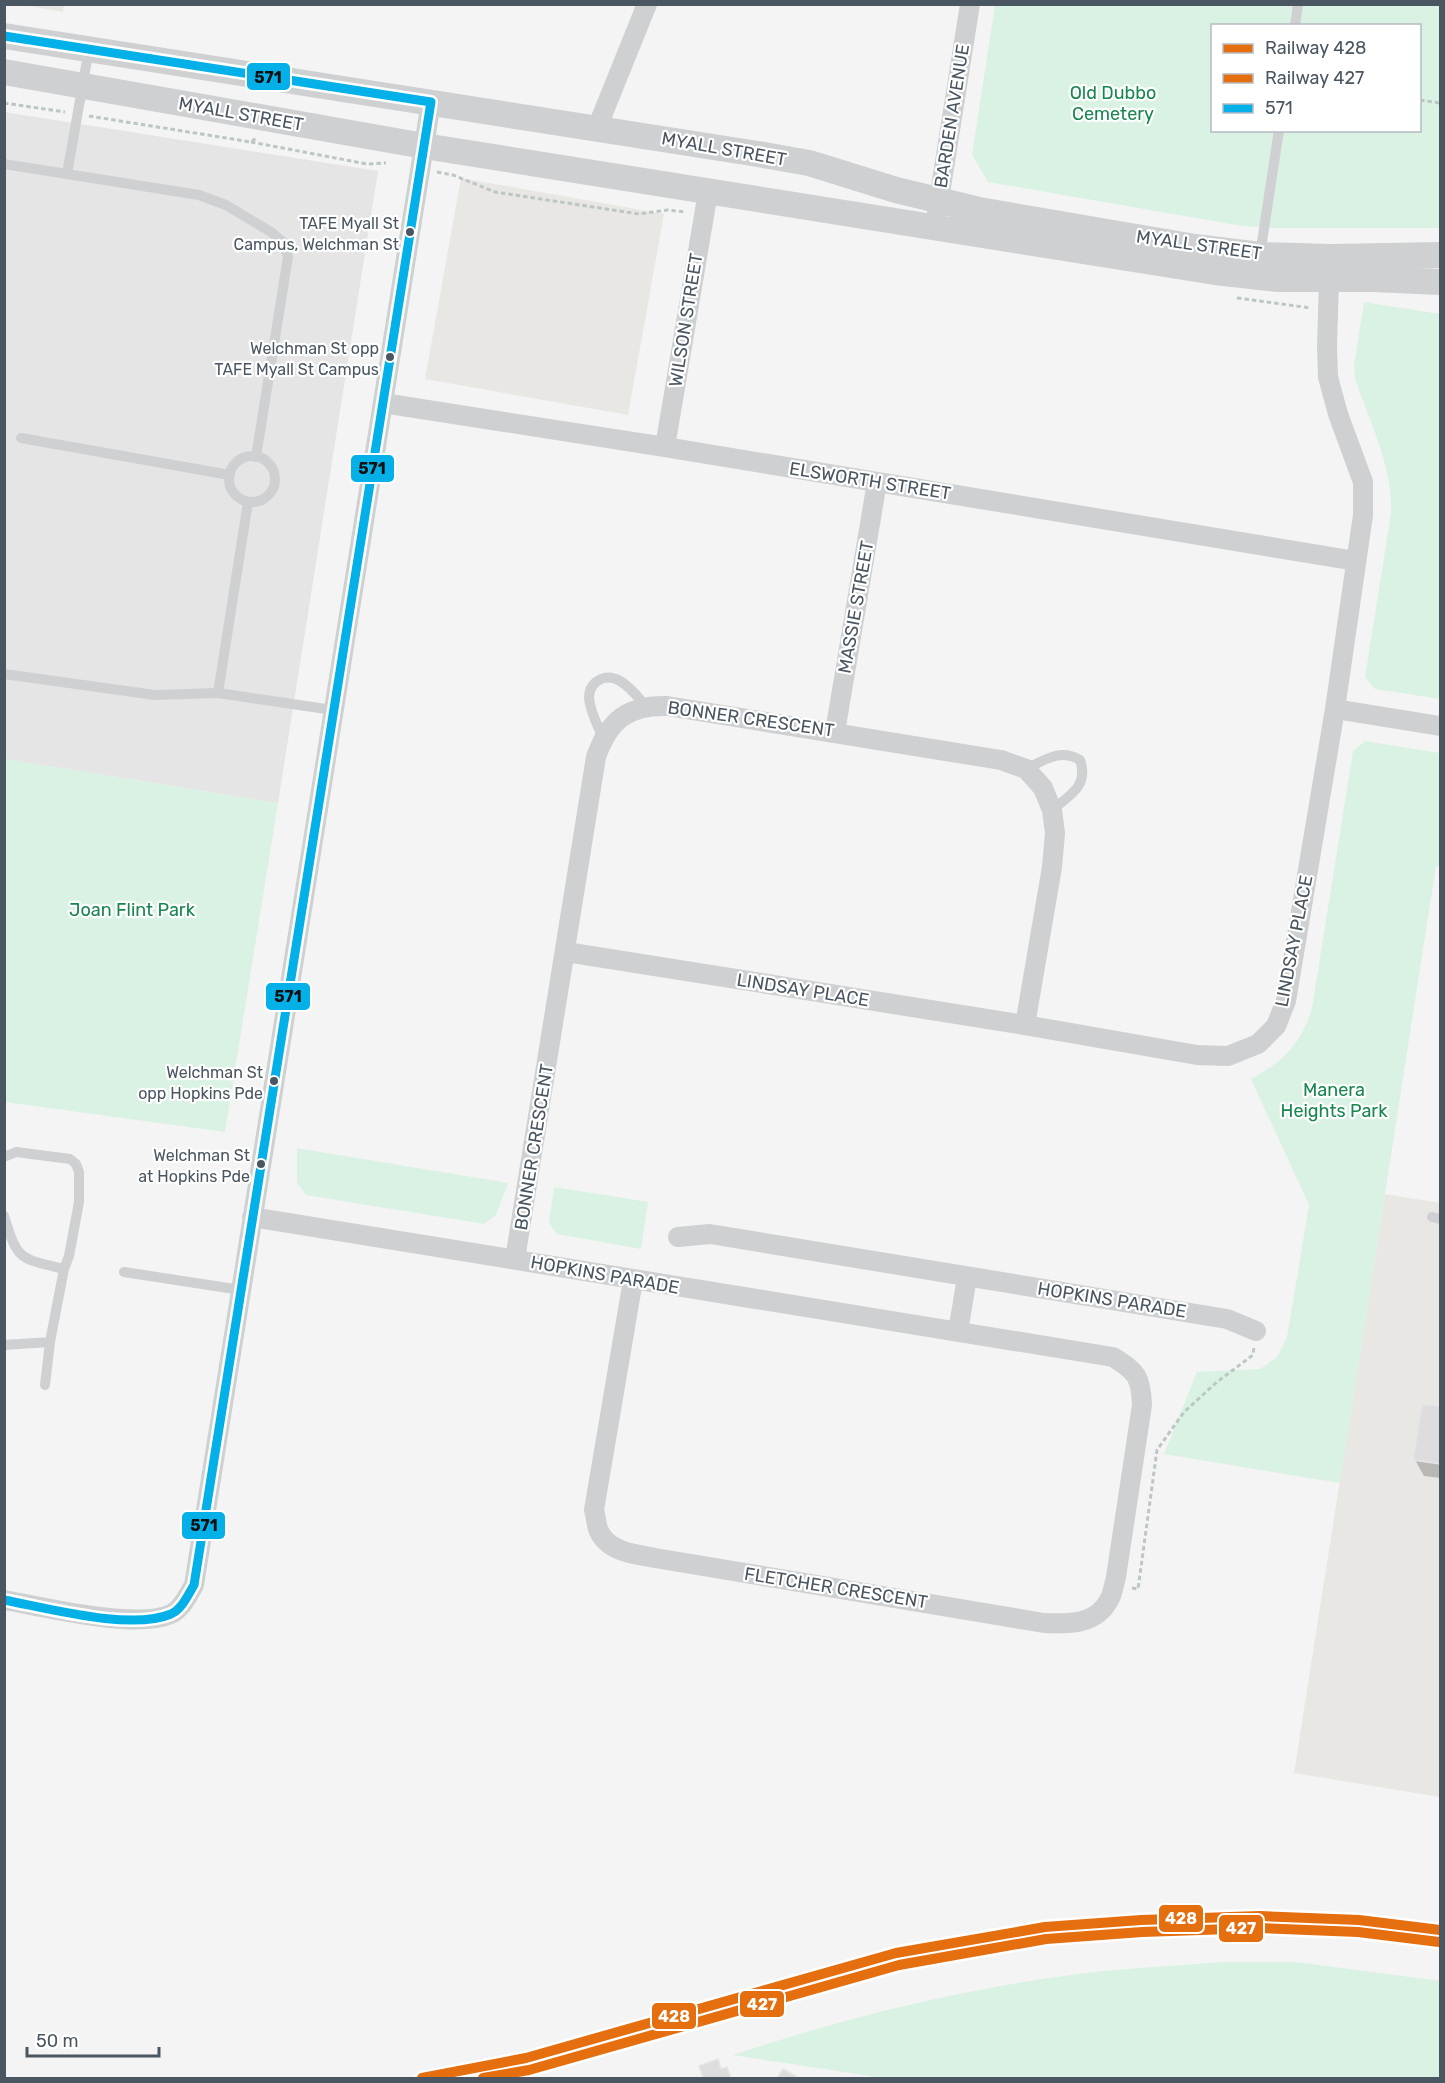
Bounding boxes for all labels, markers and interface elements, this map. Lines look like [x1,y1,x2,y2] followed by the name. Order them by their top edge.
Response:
[1211,24,1421,132] legend
[1265,37,1366,59] text: Railway 428
[930,42,974,190] street label: BARDEN AVENUE
[246,62,291,91] line badge: 571
[1265,67,1364,89] text: Railway 427
[254,68,282,87] text: 571
[1070,82,1156,125] park label: Old Dubbo Cemetery
[177,92,305,136] street label: MYALL STREET
[1265,97,1293,119] text: 571
[660,127,788,171] street label: MYALL STREET
[234,214,399,254] place label: TAFE Myall St Campus, Welchman St
[1135,225,1263,265] street label: MYALL STREET
[404,226,416,238] marker: TAFE Myall St Campus, Welchman St
[665,251,707,389] street label: WILSON STREET
[214,339,379,379] place label: Welchman St opp TAFE Myall St Campus
[384,351,396,363] marker: Welchman St opp TAFE Myall St Campus
[350,454,395,483] line badge: 571
[788,457,952,505] street label: ELSWORTH STREET
[358,459,386,478] text: 571
[834,539,878,675] street label: MASSIE STREET
[666,696,836,742] street label: BONNER CRESCENT
[1270,873,1318,1009] street label: LINDSAY PLACE
[69,899,196,921] park label: Joan Flint Park
[735,969,871,1011] street label: LINDSAY PLACE
[265,982,311,1011] line badge: 571
[274,987,302,1006] text: 571
[510,1062,558,1232] street label: BONNER CRESCENT
[138,1063,263,1103] place label: Welchman St opp Hopkins Pde
[268,1075,280,1087] marker: Welchman St opp Hopkins Pde
[1281,1079,1388,1122] park label: Manera Heights Park
[138,1146,250,1186] place label: Welchman St at Hopkins Pde
[255,1158,267,1170] marker: Welchman St at Hopkins Pde
[529,1251,681,1299] street label: HOPKINS PARADE
[1036,1277,1188,1323] street label: HOPKINS PARADE
[181,1511,226,1540] line badge: 571
[190,1516,218,1535] text: 571
[743,1563,929,1613] street label: FLETCHER CRESCENT
[1158,1904,1204,1933] line badge: 428
[1165,1909,1197,1928] text: 428
[1218,1914,1264,1943] line badge: 427
[1226,1919,1256,1938] text: 427
[739,1990,785,2018] line badge: 427
[747,1995,777,2014] text: 427
[651,2002,697,2030] line badge: 428
[658,2007,690,2026] text: 428
[27,2020,159,2058] scale bar
[36,2030,79,2052] text: 50 m

